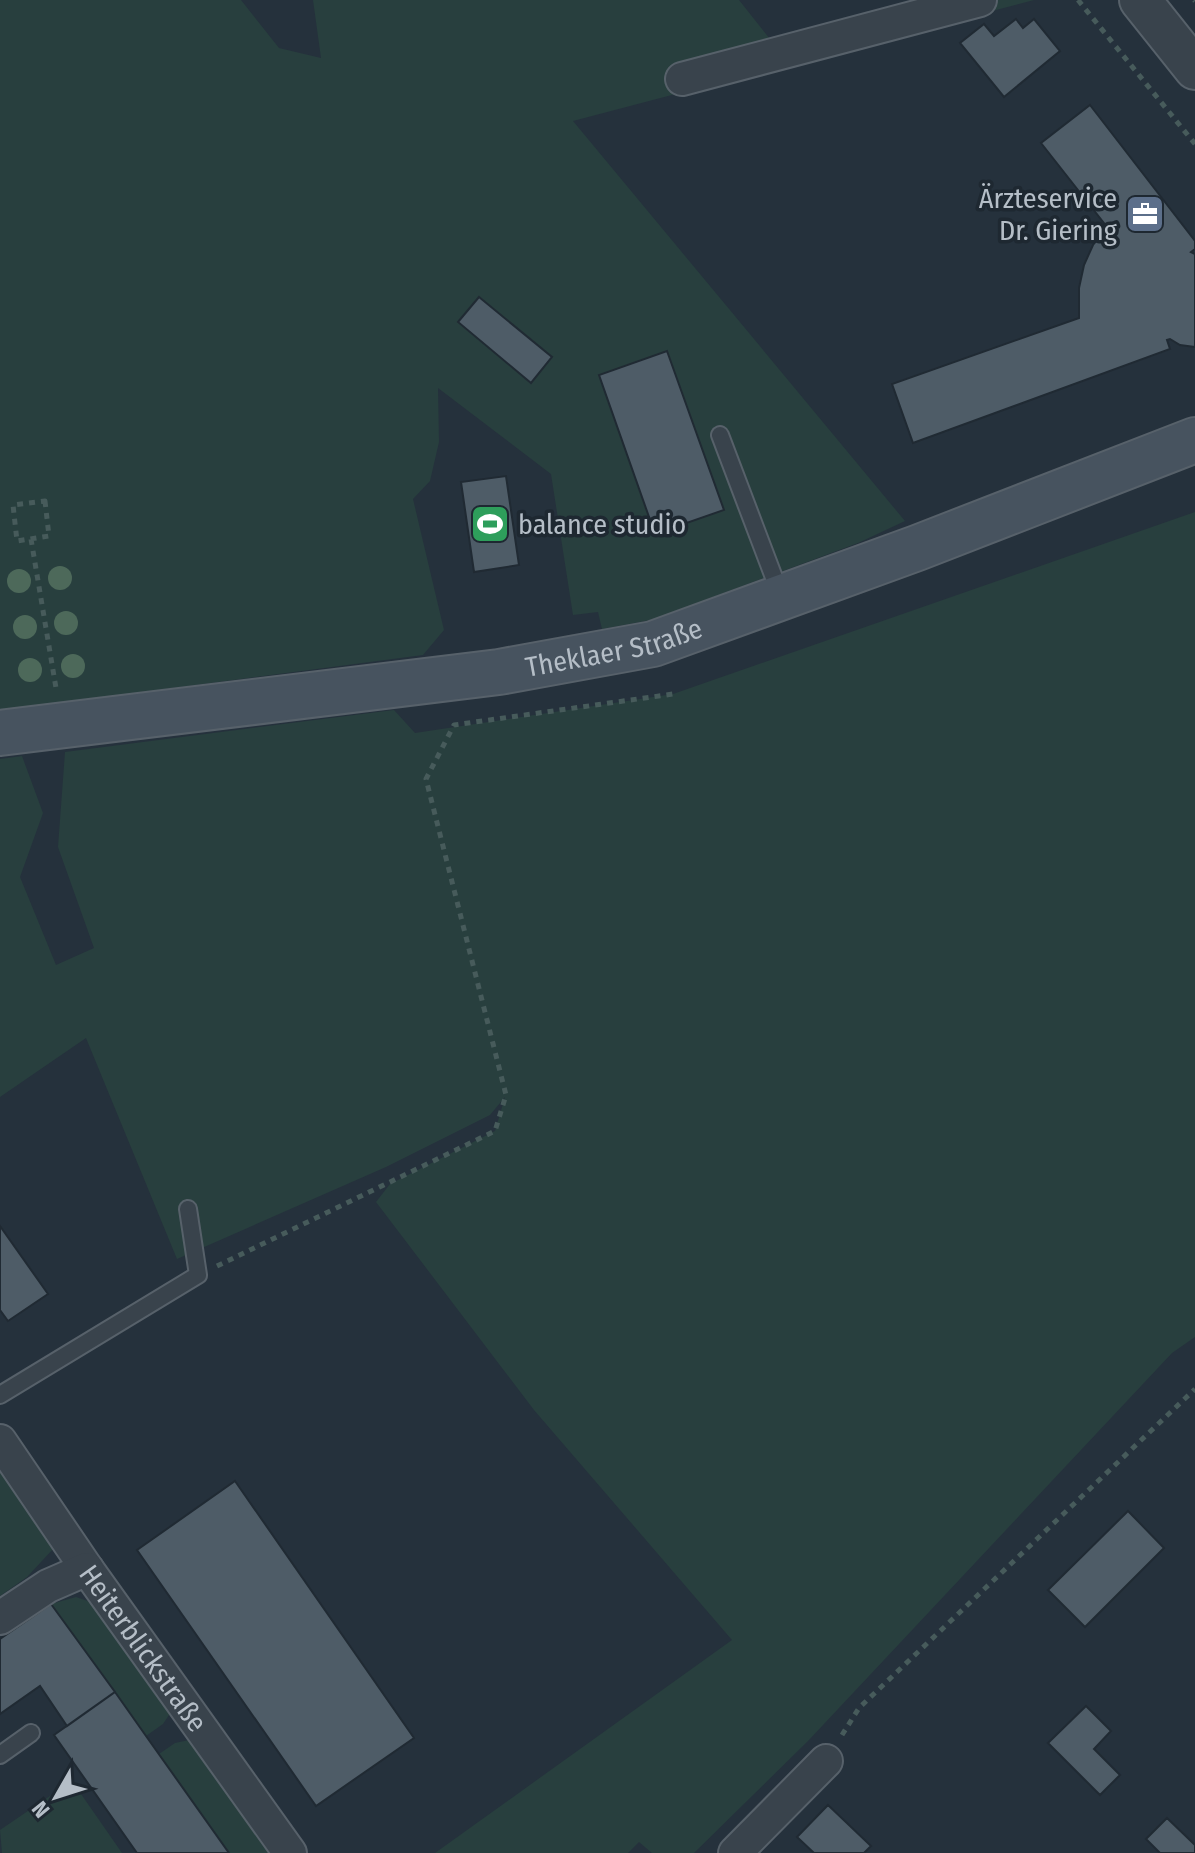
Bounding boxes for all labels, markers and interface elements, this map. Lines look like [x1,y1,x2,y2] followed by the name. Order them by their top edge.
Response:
[979,182,1118,247] place label: Ärzteservice Dr. Giering
[1124,193,1166,235] office icon: Ärzteservice Dr. Giering
[469,503,511,545] sports icon: balance studio
[518,508,686,541] place label: balance studio
[523,612,707,684] street label: Theklaer Straße
[72,1559,214,1738] street label: Heiterblickstraße
[16,1757,96,1837] north arrow
[26,1796,55,1823] text: N

